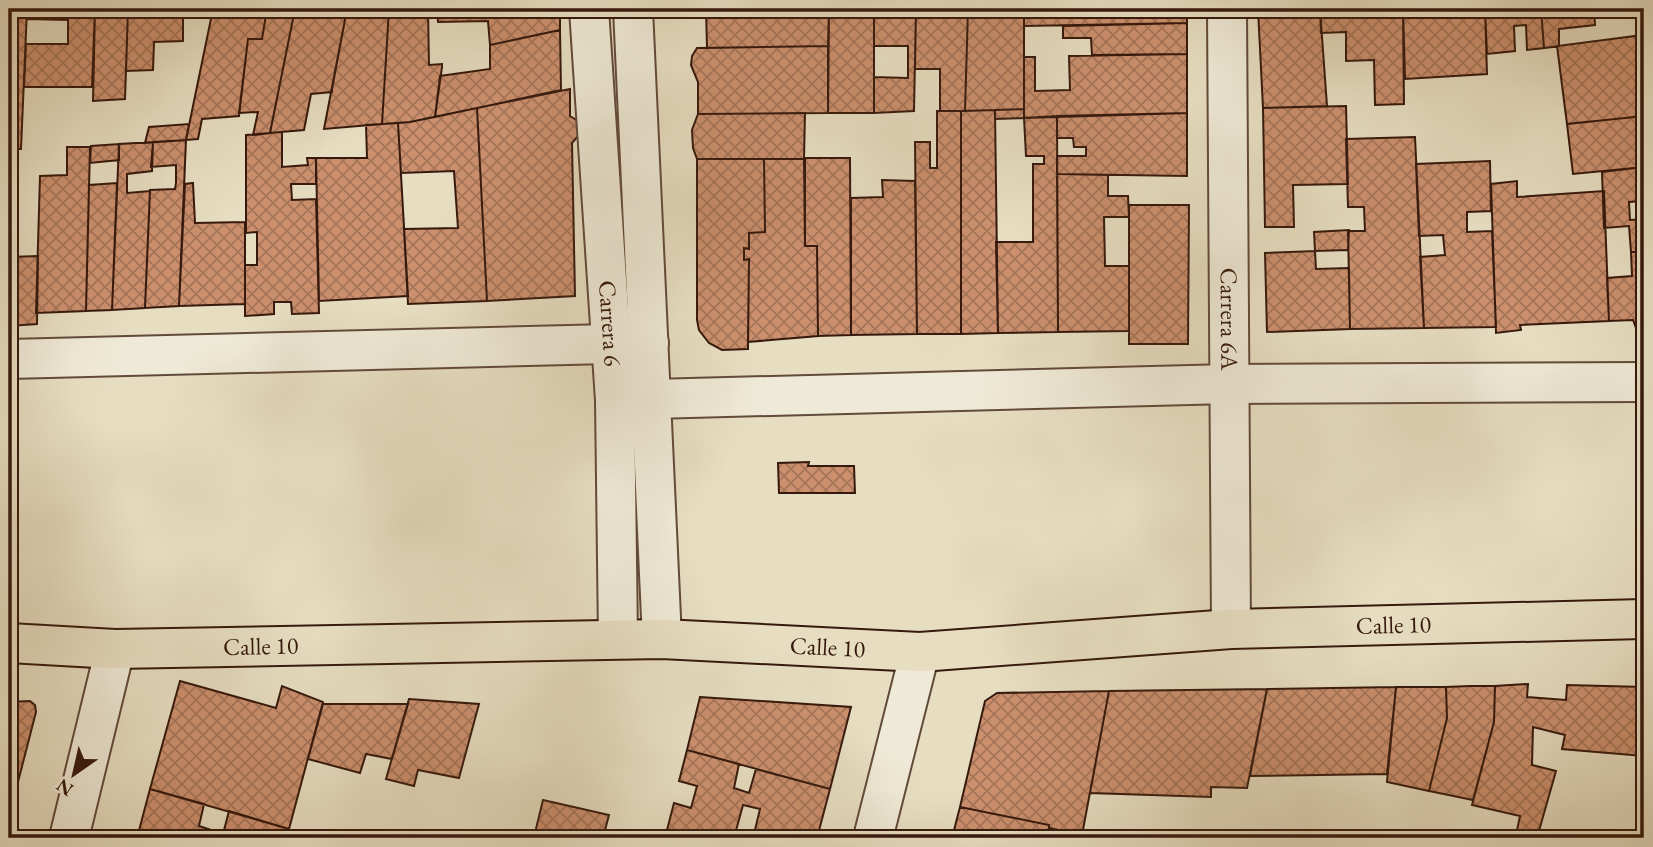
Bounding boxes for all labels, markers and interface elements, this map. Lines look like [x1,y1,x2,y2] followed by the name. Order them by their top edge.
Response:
[1214,268,1245,371] street label: Carrera 6A
[592,279,629,367] street label: Carrera 6
[1355,608,1432,641] street label: Calle 10
[789,629,866,664] street label: Calle 10
[223,630,299,662] street label: Calle 10
[38,738,108,808] north arrow
[51,773,78,802] text: N

